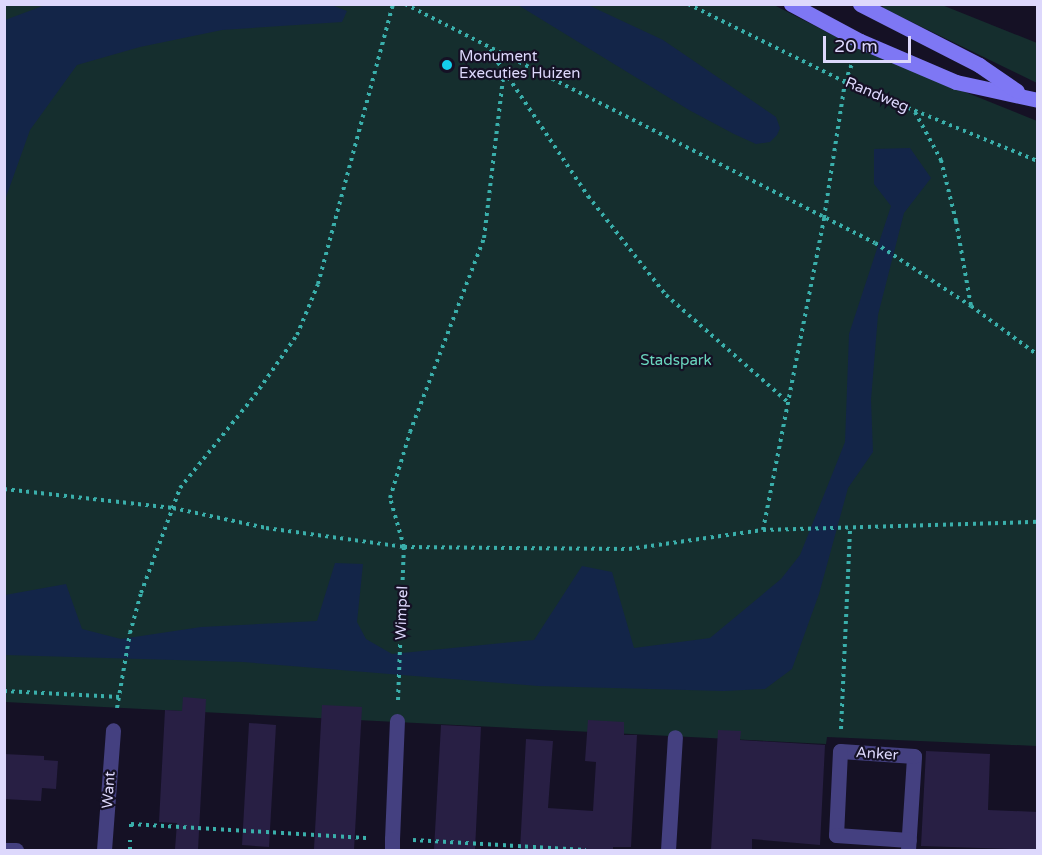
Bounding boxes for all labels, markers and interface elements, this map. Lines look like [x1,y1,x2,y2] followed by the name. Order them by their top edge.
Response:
[826,24,914,62] scale bar
[834,35,878,57] text: 20 m
[459,47,580,82] place label: Monument Executies Huizen
[440,58,454,72] marker: Monument Executies Huizen
[842,74,912,116] street label: Randweg
[640,352,712,370] park label: Stadspark
[392,586,412,640] street label: Wimpel
[855,744,899,764] street label: Anker
[99,771,119,809] street label: Want

